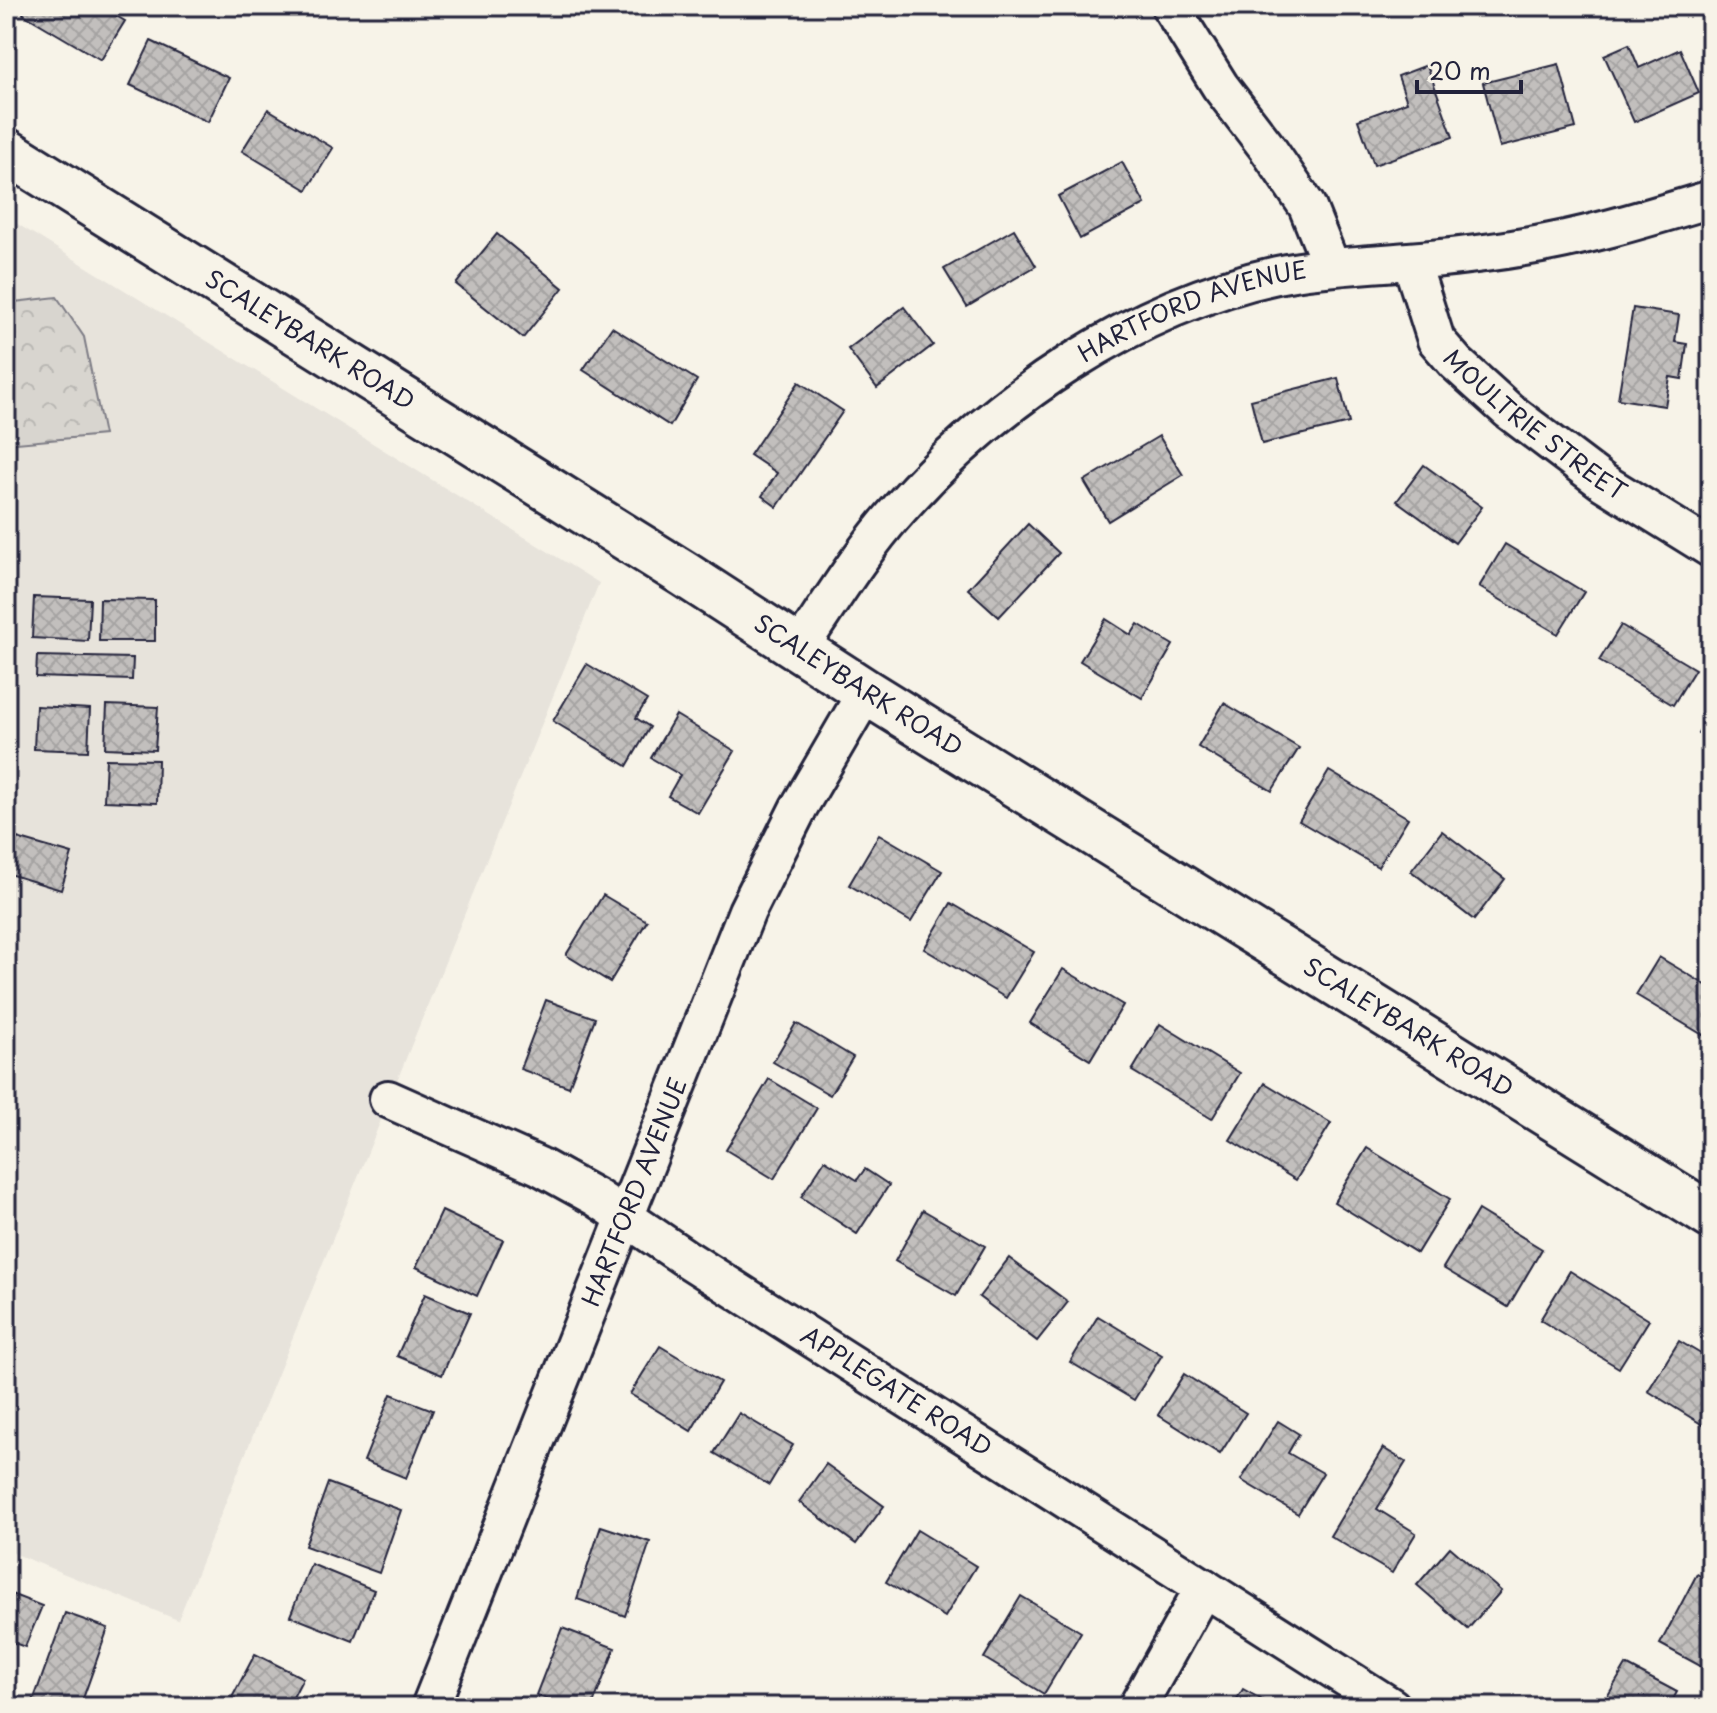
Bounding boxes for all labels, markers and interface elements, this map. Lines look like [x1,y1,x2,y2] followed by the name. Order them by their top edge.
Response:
[1417,44,1521,94] scale bar
[1429,52,1491,88] text: 20 m
[1070,250,1309,370] street label: HARTFORD AVENUE
[199,260,422,418] street label: SCALEYBARK ROAD
[1436,341,1635,509] street label: MOULTRIE STREET
[748,604,970,764] street label: SCALEYBARK ROAD
[1297,948,1521,1105] street label: SCALEYBARK ROAD
[571,1072,695,1311] street label: HARTFORD AVENUE
[795,1316,1000,1464] street label: APPLEGATE ROAD

